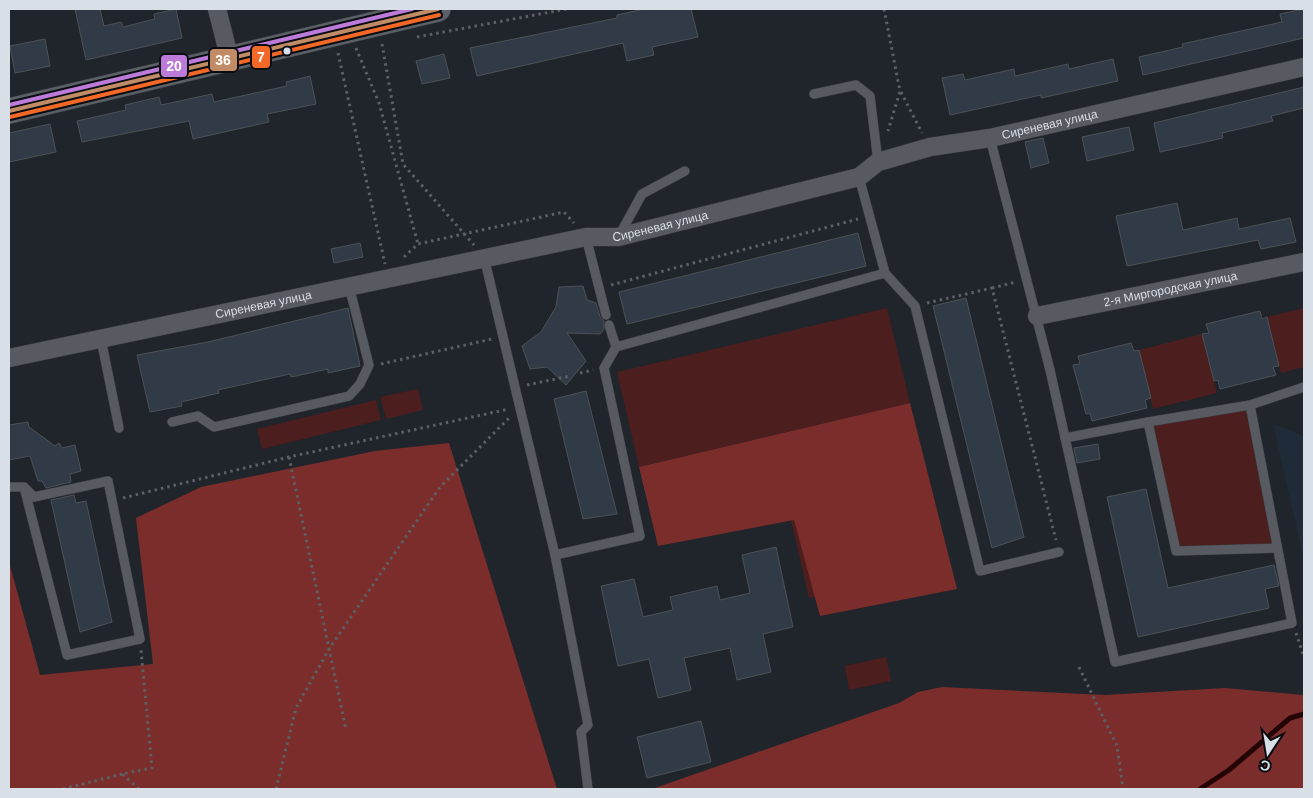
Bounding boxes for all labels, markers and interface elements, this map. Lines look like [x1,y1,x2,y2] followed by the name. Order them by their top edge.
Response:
[251,45,271,69] line badge: 7
[282,46,292,56] unlabelled marker
[209,48,238,72] line badge: 36
[257,49,265,65] text: 7
[215,52,231,68] text: 36
[160,54,188,78] line badge: 20
[166,58,182,74] text: 20
[1000,107,1099,142] street label: Сиреневая улица
[613,208,710,244] street label: Сиреневая улица
[1102,269,1239,309] street label: 2-я Миргородская улица
[214,288,313,322] street label: Сиреневая улица
[1243,728,1293,778] north arrow
[1259,757,1272,775] text: С

